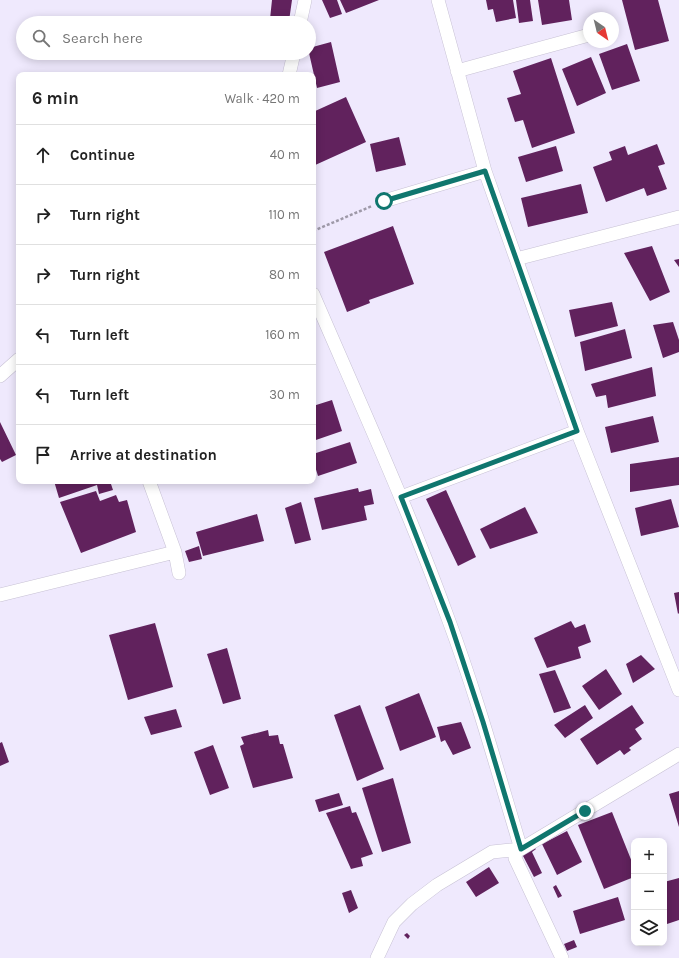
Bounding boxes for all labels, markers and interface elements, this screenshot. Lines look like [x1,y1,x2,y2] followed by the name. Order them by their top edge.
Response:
[583,12,619,48] north arrow
[16,16,316,60] search box
[30,27,52,49] icon: search
[62,29,143,47] text: Search here
[32,88,79,108] text: 6 min
[224,91,300,106] text: Walk · 420 m
[32,144,54,166] icon: ahead
[70,146,135,164] text: Continue
[270,147,300,162] text: 40 m
[375,192,393,210] route start
[32,204,54,226] icon: right
[70,206,140,224] text: Turn right
[268,207,300,222] text: 110 m
[32,264,54,286] icon: right
[70,266,140,284] text: Turn right
[269,267,300,282] text: 80 m
[32,324,54,346] icon: left
[70,326,129,344] text: Turn left
[265,327,300,342] text: 160 m
[32,384,54,406] icon: left
[70,386,129,404] text: Turn left
[269,387,300,402] text: 30 m
[32,444,54,466] icon: arrive
[70,446,217,464] text: Arrive at destination
[576,802,594,820] route end
[631,838,667,946] map controls
[631,838,667,874] button: +
[631,874,667,910] button: −
[631,910,667,946] button: layers

